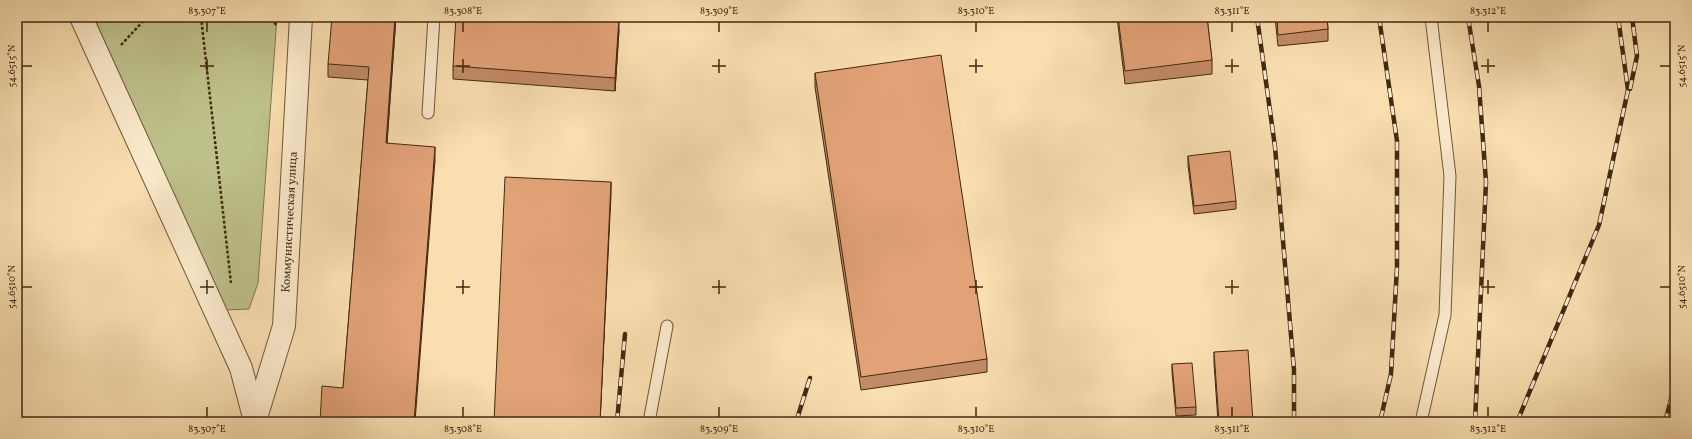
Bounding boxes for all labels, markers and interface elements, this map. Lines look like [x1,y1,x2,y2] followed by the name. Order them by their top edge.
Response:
[188,4,226,18] text: 83.307°E
[444,4,482,18] text: 83.308°E
[700,4,738,18] text: 83.309°E
[958,4,994,18] text: 83.310°E
[1215,4,1249,18] text: 83.311°E
[1470,4,1506,18] text: 83.312°E
[5,44,19,87] text: 54.6515°N
[1675,44,1689,87] text: 54.6515°N
[278,151,302,293] street label: Коммунистическая улица
[5,264,19,309] text: 54.6510°N
[1675,264,1689,309] text: 54.6510°N
[188,422,226,436] text: 83.307°E
[444,422,482,436] text: 83.308°E
[700,422,738,436] text: 83.309°E
[958,422,994,436] text: 83.310°E
[1215,422,1249,436] text: 83.311°E
[1470,422,1506,436] text: 83.312°E

